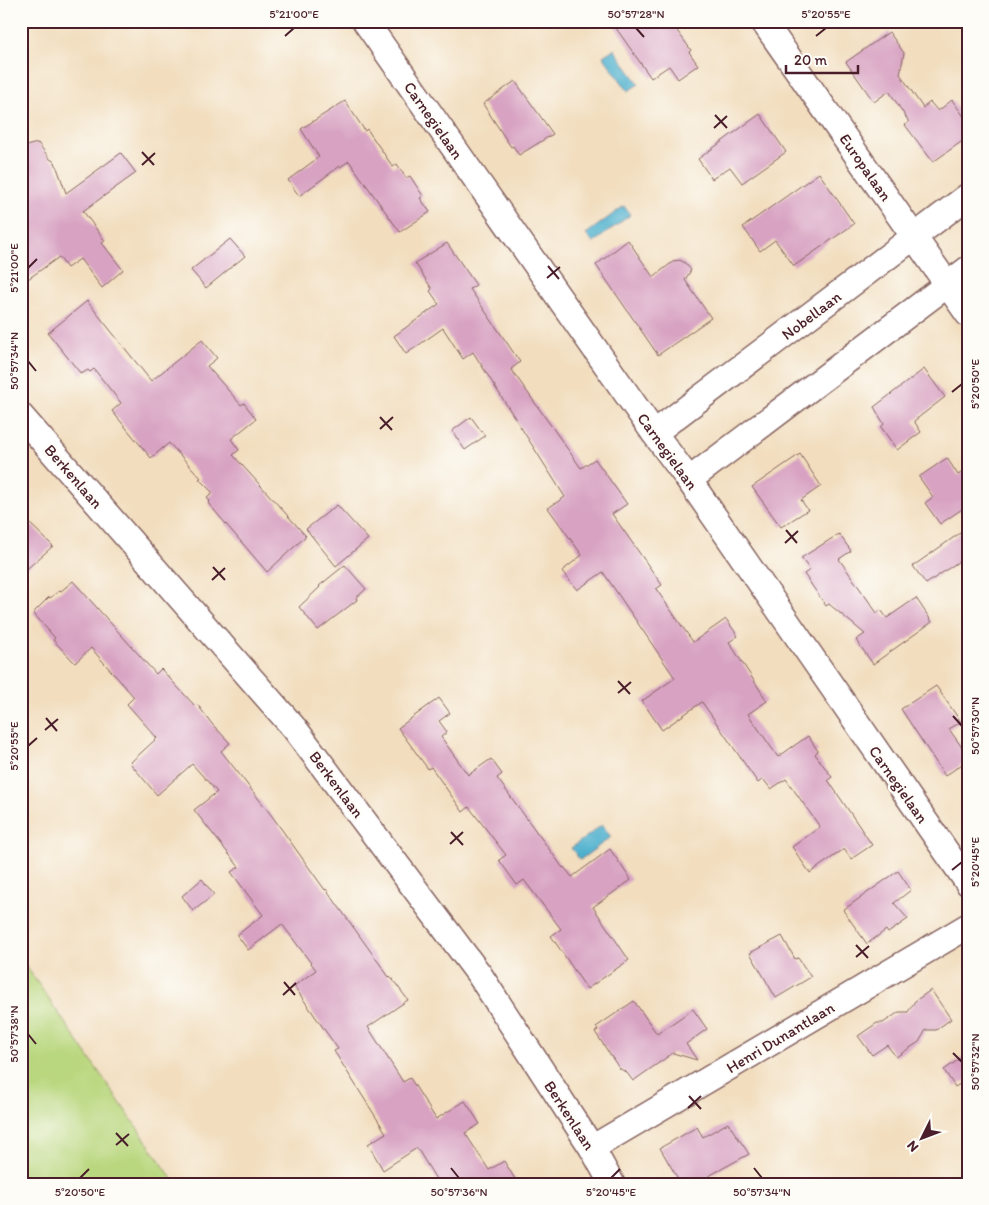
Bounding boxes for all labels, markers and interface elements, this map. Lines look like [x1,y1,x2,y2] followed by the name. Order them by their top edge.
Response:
[269,7,319,21] text: 5°21'00"E
[607,7,665,21] text: 50°57'28"N
[801,7,851,21] text: 5°20'55"E
[786,42,859,74] scale bar
[794,51,828,69] text: 20 m
[400,78,468,163] street label: Carnegielaan
[835,130,896,205] street label: Europalaan
[7,243,21,293] text: 5°21'00"E
[778,287,845,344] street label: Nobellaan
[7,332,21,390] text: 50°57'34"N
[968,358,982,409] text: 5°20'50"E
[633,409,702,494] street label: Carnegielaan
[41,440,107,513] street label: Berkenlaan
[968,697,982,755] text: 50°57'30"N
[7,721,21,771] text: 5°20'55"E
[865,742,933,827] street label: Carnegielaan
[305,747,368,822] street label: Berkenlaan
[968,836,982,887] text: 5°20'45"E
[723,998,838,1077] street label: Henri Dunantlaan
[7,1005,21,1063] text: 50°57'38"N
[968,1033,982,1091] text: 50°57'32"N
[540,1077,599,1154] street label: Berkenlaan
[896,1112,946,1162] north arrow
[903,1137,922,1156] text: N
[55,1185,106,1199] text: 5°20'50"E
[430,1185,488,1199] text: 50°57'36"N
[586,1185,637,1199] text: 5°20'45"E
[733,1185,791,1199] text: 50°57'34"N

